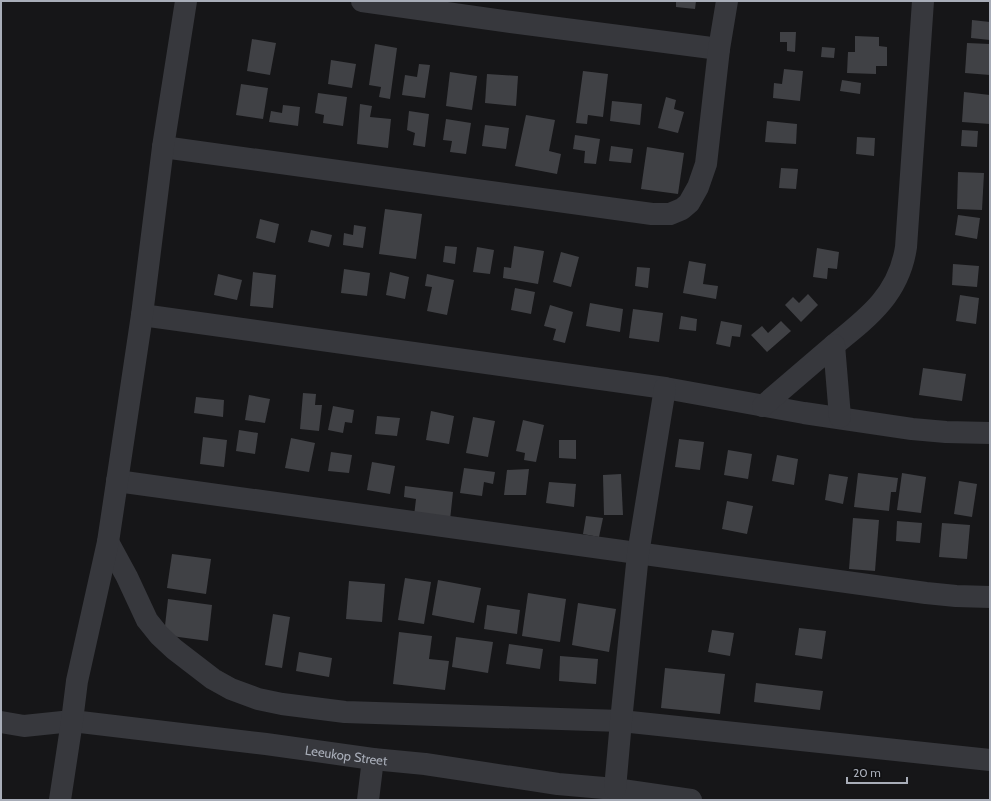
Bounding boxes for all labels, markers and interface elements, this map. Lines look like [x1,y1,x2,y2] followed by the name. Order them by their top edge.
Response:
[304,742,389,768] street label: Leeukop Street
[847,759,907,785] scale bar
[853,765,881,780] text: 20 m

